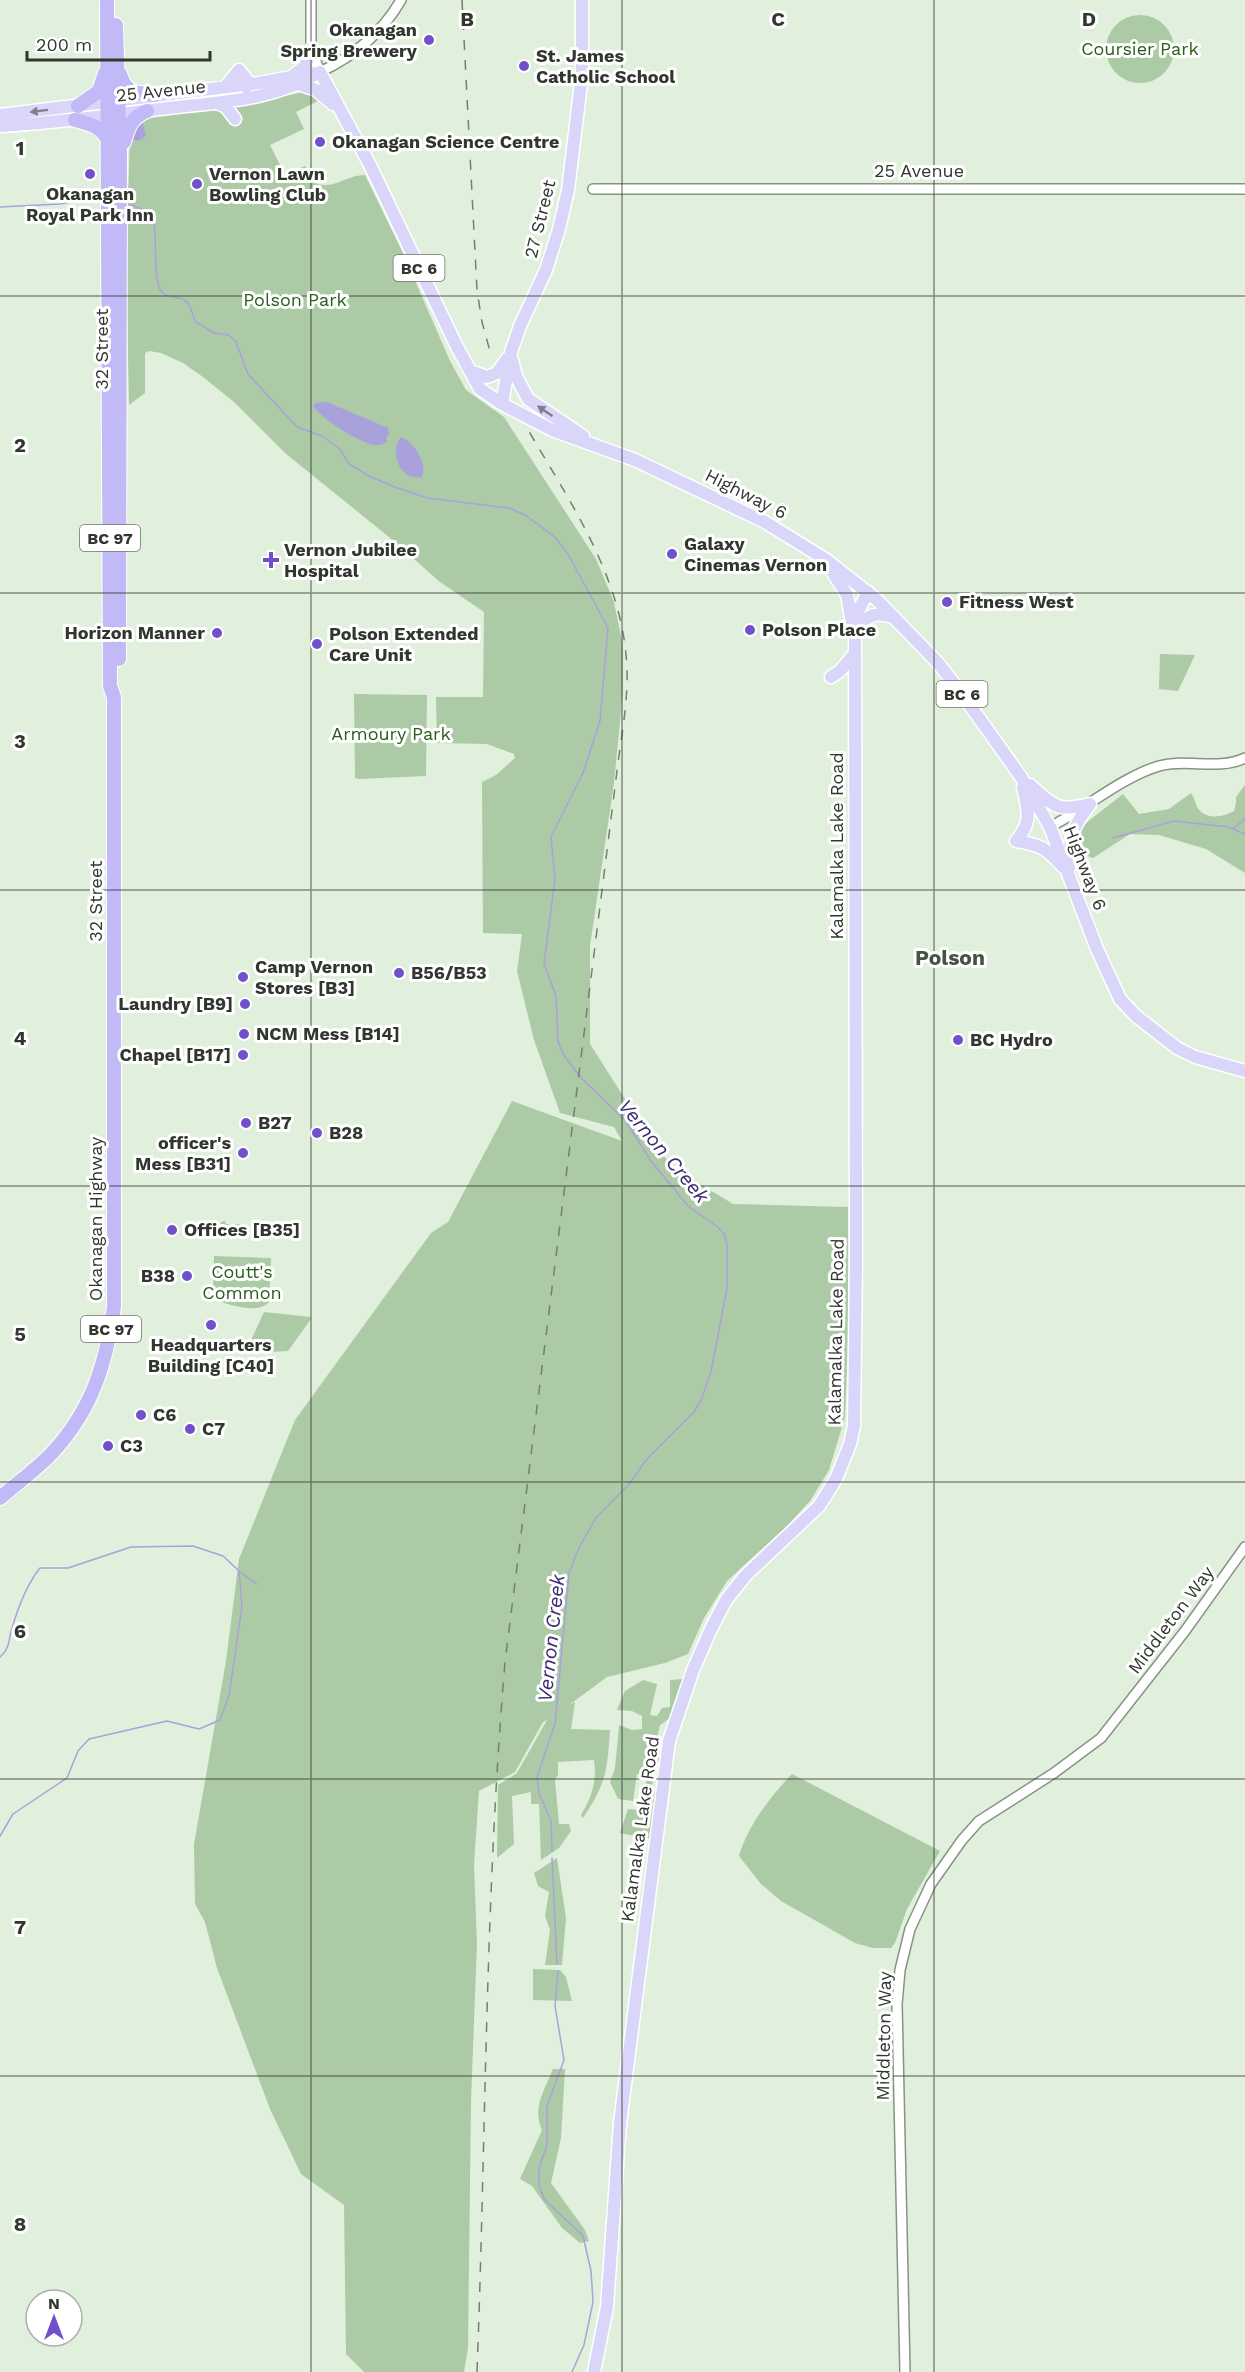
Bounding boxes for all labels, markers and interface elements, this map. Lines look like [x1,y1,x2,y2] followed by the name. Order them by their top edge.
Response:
[460,7,474,31] text: B
[771,7,785,31] text: C
[1082,7,1096,31] text: D
[280,19,418,61] place label: Okanagan Spring Brewery
[27,24,210,62] scale bar
[422,33,436,47] marker: Okanagan Spring Brewery
[36,34,92,55] text: 200 m
[1081,38,1199,59] park label: Coursier Park
[536,45,675,87] place label: St. James Catholic School
[517,59,531,73] marker: St. James Catholic School
[115,75,207,106] street label: 25 Avenue
[29,106,48,116] one-way arrow
[332,131,559,152] place label: Okanagan Science Centre
[313,135,327,149] marker: Okanagan Science Centre
[16,136,24,160] text: 1
[874,160,964,181] street label: 25 Avenue
[209,163,326,205] place label: Vernon Lawn Bowling Club
[83,167,97,181] marker: Okanagan Royal Park Inn
[190,177,204,191] marker: Vernon Lawn Bowling Club
[520,177,559,260] street label: 27 Street
[26,183,154,225] place label: Okanagan Royal Park Inn
[394,255,444,281] road number: BC 6
[243,289,347,310] park label: Polson Park
[91,308,112,390] street label: 32 Street
[538,405,554,417] one-way arrow
[14,433,26,457] text: 2
[702,464,791,523] street label: Highway 6
[80,525,140,551] road number: BC 97
[684,533,827,575] place label: Galaxy Cinemas Vernon
[284,539,417,581] place label: Vernon Jubilee Hospital
[665,547,679,561] marker: Galaxy Cinemas Vernon
[262,551,280,569] marker: Vernon Jubilee Hospital
[959,591,1074,612] place label: Fitness West
[940,595,954,609] marker: Fitness West
[762,619,876,640] place label: Polson Place
[64,622,205,643] place label: Horizon Manner
[329,623,478,665] place label: Polson Extended Care Unit
[743,623,757,637] marker: Polson Place
[210,626,224,640] marker: Horizon Manner
[310,637,324,651] marker: Polson Extended Care Unit
[936,681,988,707] road number: BC 6
[331,723,451,744] park label: Armoury Park
[14,729,26,753] text: 3
[826,752,847,940] street label: Kalamalka Lake Road
[1060,823,1111,913] street label: Highway 6
[85,860,106,942] street label: 32 Street
[915,945,985,970] district label: Polson
[255,956,373,998] place label: Camp Vernon Stores [B3]
[411,962,487,983] place label: B56/B53
[392,966,406,980] marker: B56/B53
[236,970,250,984] marker: Camp Vernon Stores [B3]
[118,993,233,1014] place label: Laundry [B9]
[238,997,252,1011] marker: Laundry [B9]
[256,1023,400,1044] place label: NCM Mess [B14]
[14,1026,27,1050] text: 4
[237,1027,251,1041] marker: NCM Mess [B14]
[970,1029,1053,1050] place label: BC Hydro
[951,1033,965,1047] marker: BC Hydro
[120,1044,231,1065] place label: Chapel [B17]
[236,1048,250,1062] marker: Chapel [B17]
[614,1094,715,1209] water label: Vernon Creek
[258,1112,292,1133] place label: B27
[239,1116,253,1130] marker: B27
[329,1122,363,1143] place label: B28
[310,1126,324,1140] marker: B28
[135,1132,231,1174] place label: officer's Mess [B31]
[85,1136,106,1301] street label: Okanagan Highway
[236,1146,250,1160] marker: officer's Mess [B31]
[184,1219,300,1240] place label: Offices [B35]
[165,1223,179,1237] marker: Offices [B35]
[823,1238,848,1426] street label: Kalamalka Lake Road
[202,1261,282,1303] park label: Coutt's Common
[141,1265,175,1286] place label: B38
[180,1269,194,1283] marker: B38
[81,1316,141,1342] road number: BC 97
[204,1318,218,1332] marker: Headquarters Building [C40]
[14,1322,26,1346] text: 5
[148,1334,274,1376] place label: Headquarters Building [C40]
[153,1404,176,1425] place label: C6
[134,1408,148,1422] marker: C6
[202,1418,225,1439] place label: C7
[183,1422,197,1436] marker: C7
[120,1435,143,1456] place label: C3
[101,1439,115,1453] marker: C3
[1123,1561,1218,1678] street label: Middleton Way
[532,1572,570,1703] water label: Vernon Creek
[14,1619,26,1643] text: 6
[616,1735,663,1923] street label: Kalamalka Lake Road
[14,1915,26,1939] text: 7
[872,1971,895,2101] street label: Middleton Way
[14,2212,26,2236] text: 8
[24,2288,84,2348] north arrow
[48,2294,60,2313] text: N

